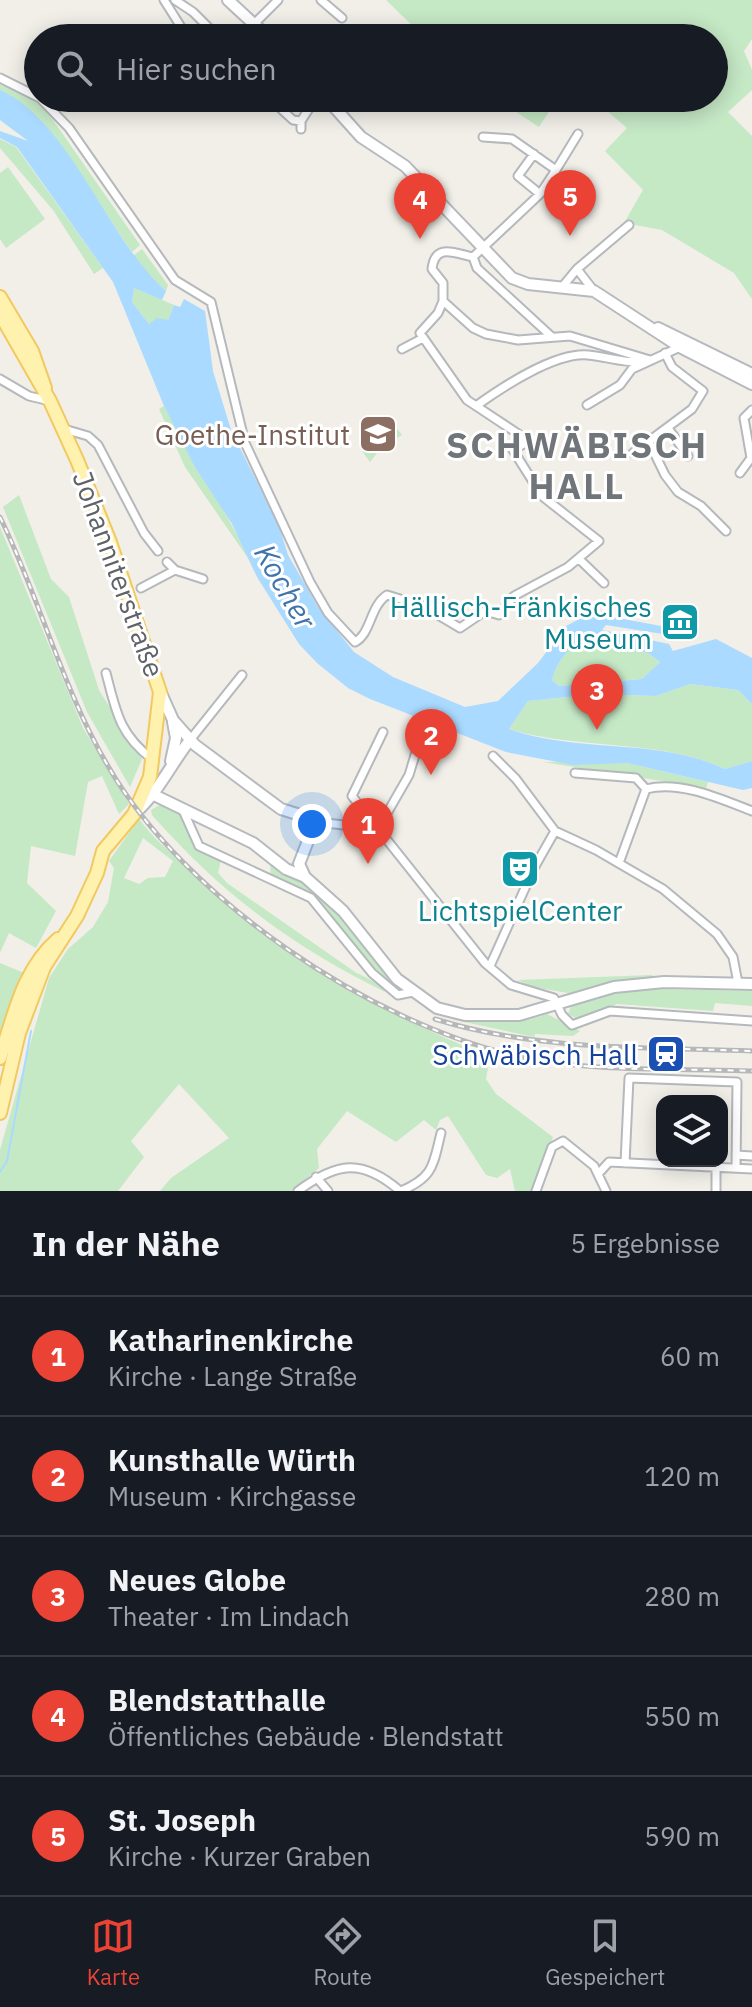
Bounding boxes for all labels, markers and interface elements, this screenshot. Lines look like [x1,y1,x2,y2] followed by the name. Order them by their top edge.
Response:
[24,24,728,112] search box
[52,46,96,90] icon: search
[116,49,277,88] text: Hier suchen
[544,170,596,236] pin: 5
[394,173,446,239] pin: 4
[357,413,399,455] school or university icon: Goethe-Institut
[155,416,350,453] place label: Goethe-Institut
[446,421,708,509] district label: SCHWÄBISCH HALL
[65,466,173,682] street label: Johanniterstraße
[246,537,326,636] water label: Kocher
[390,588,652,657] place label: Hällisch-Fränkisches Museum
[659,601,701,643] museum icon: Hällisch-Fränkisches Museum
[571,664,623,730] pin: 3
[405,709,457,775] pin: 2
[342,798,394,864] pin: 1
[292,804,332,844] your location
[499,848,541,890] theatre icon: LichtspielCenter
[418,892,622,929] place label: LichtspielCenter
[645,1033,687,1075] station icon: Schwäbisch Hall
[432,1036,638,1073] place label: Schwäbisch Hall
[656,1095,728,1167] map controls
[656,1095,728,1167] button: layers
[32,1221,220,1265] text: In der Nähe
[571,1226,720,1260] text: 5 Ergebnisse
[108,1320,353,1359] text: Katharinenkirche
[50,1339,66,1373] text: 1
[660,1339,720,1373] text: 60 m
[108,1359,357,1393] text: Kirche · Lange Straße
[108,1440,356,1479] text: Kunsthalle Würth
[50,1459,66,1493] text: 2
[644,1459,720,1493] text: 120 m
[108,1479,356,1513] text: Museum · Kirchgasse
[108,1560,286,1599] text: Neues Globe
[50,1579,66,1613] text: 3
[644,1579,720,1613] text: 280 m
[108,1599,350,1633] text: Theater · Im Lindach
[108,1680,326,1719] text: Blendstatthalle
[50,1699,66,1733] text: 4
[644,1699,720,1733] text: 550 m
[108,1719,504,1753] text: Öffentliches Gebäude · Blendstatt
[108,1800,256,1839] text: St. Joseph
[50,1819,66,1853] text: 5
[644,1819,720,1853] text: 590 m
[108,1839,371,1873] text: Kirche · Kurzer Graben
[87,1914,140,1991] tab: Karte
[314,1914,372,1991] tab: Route
[545,1914,665,1991] tab: Gespeichert

